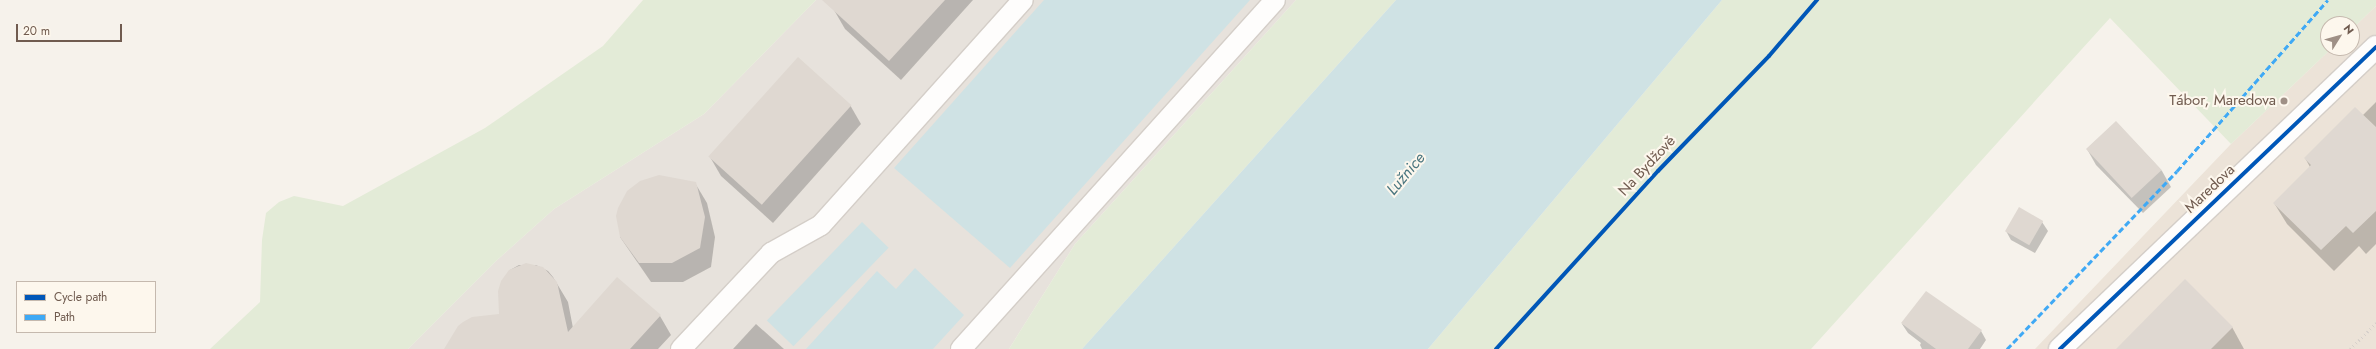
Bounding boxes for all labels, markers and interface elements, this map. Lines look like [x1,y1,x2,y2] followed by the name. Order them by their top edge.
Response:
[18,16,124,42] scale bar
[2320,16,2360,56] north arrow
[2340,21,2358,38] text: N
[23,22,50,40] text: 20 m
[2169,92,2276,110] place label: Tábor, Maredova
[2279,96,2289,106] marker: Tábor, Maredova
[1615,132,1679,200] street label: Na Bydžově
[1383,149,1429,199] water label: Lužnice
[2181,161,2239,217] street label: Maredova
[16,281,156,333] legend
[54,288,107,306] text: Cycle path
[54,308,75,326] text: Path

